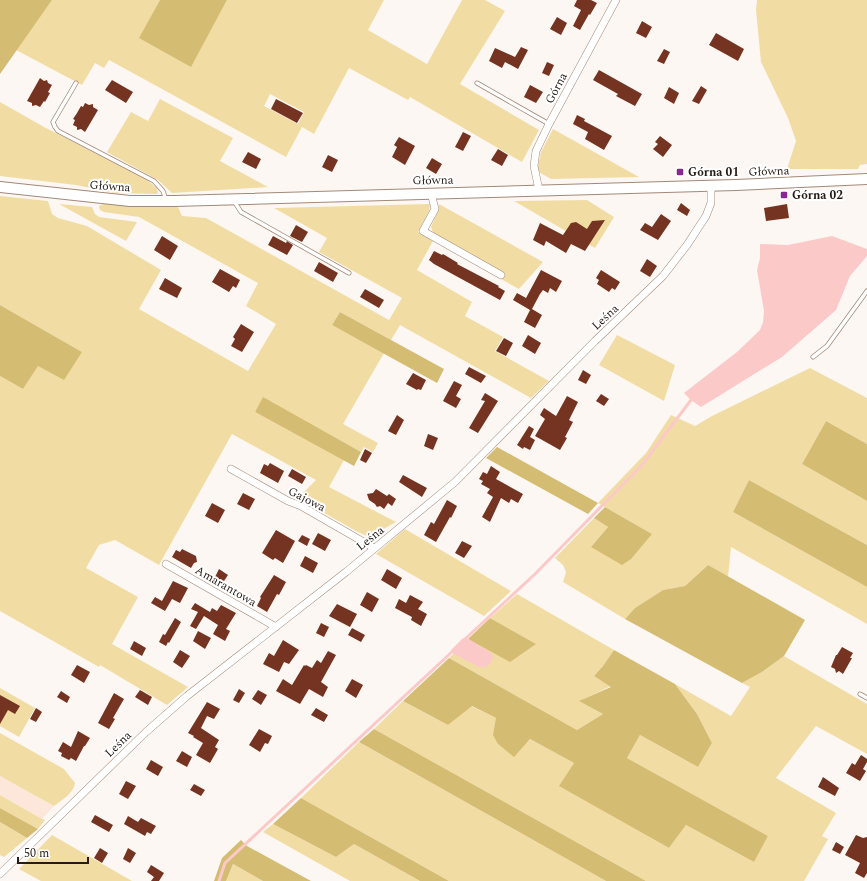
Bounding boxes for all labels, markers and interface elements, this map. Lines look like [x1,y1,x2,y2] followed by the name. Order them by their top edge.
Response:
[540,69,573,107] street label: Górna
[748,161,790,182] street label: Główna
[688,163,739,182] place label: Górna 01
[675,167,685,177] marker: Górna 01
[412,171,454,190] street label: Główna
[89,176,131,197] street label: Główna
[792,186,843,205] place label: Górna 02
[779,190,789,200] marker: Górna 02
[587,300,623,335] street label: Leśna
[285,482,329,517] street label: Gajowa
[352,521,389,556] street label: Leśna
[191,561,260,612] street label: Amarantowa
[100,727,136,762] street label: Leśna
[18,839,88,865] scale bar
[24,844,49,863] text: 50 m

